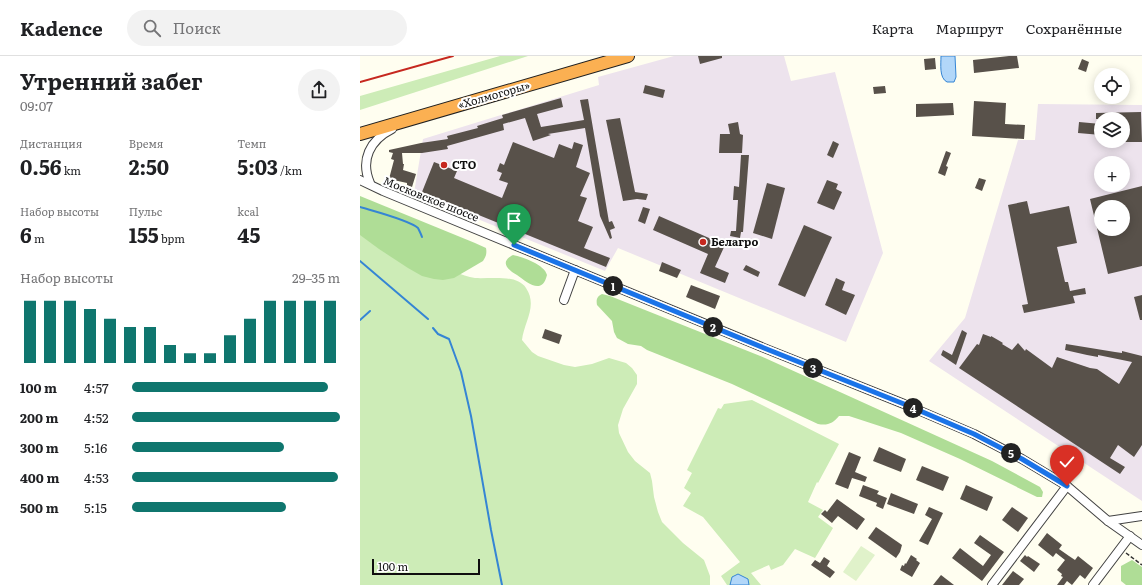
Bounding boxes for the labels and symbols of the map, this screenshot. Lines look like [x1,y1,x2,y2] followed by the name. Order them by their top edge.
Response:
[456,76,532,112] street label: «Холмогоры»
[452,156,477,172] place label: СТО
[439,160,449,170] marker: СТО
[381,172,482,225] street label: Московское шоссе
[497,204,531,245] pin
[711,233,758,249] place label: Белагро
[698,237,708,247] marker: Белагро
[603,276,623,296] pin: 1
[703,317,723,337] pin: 2
[803,358,823,378] pin: 3
[903,398,923,418] pin: 4
[1001,443,1021,463] pin: 5
[1050,445,1084,486] pin
[372,557,480,576] scale bar

